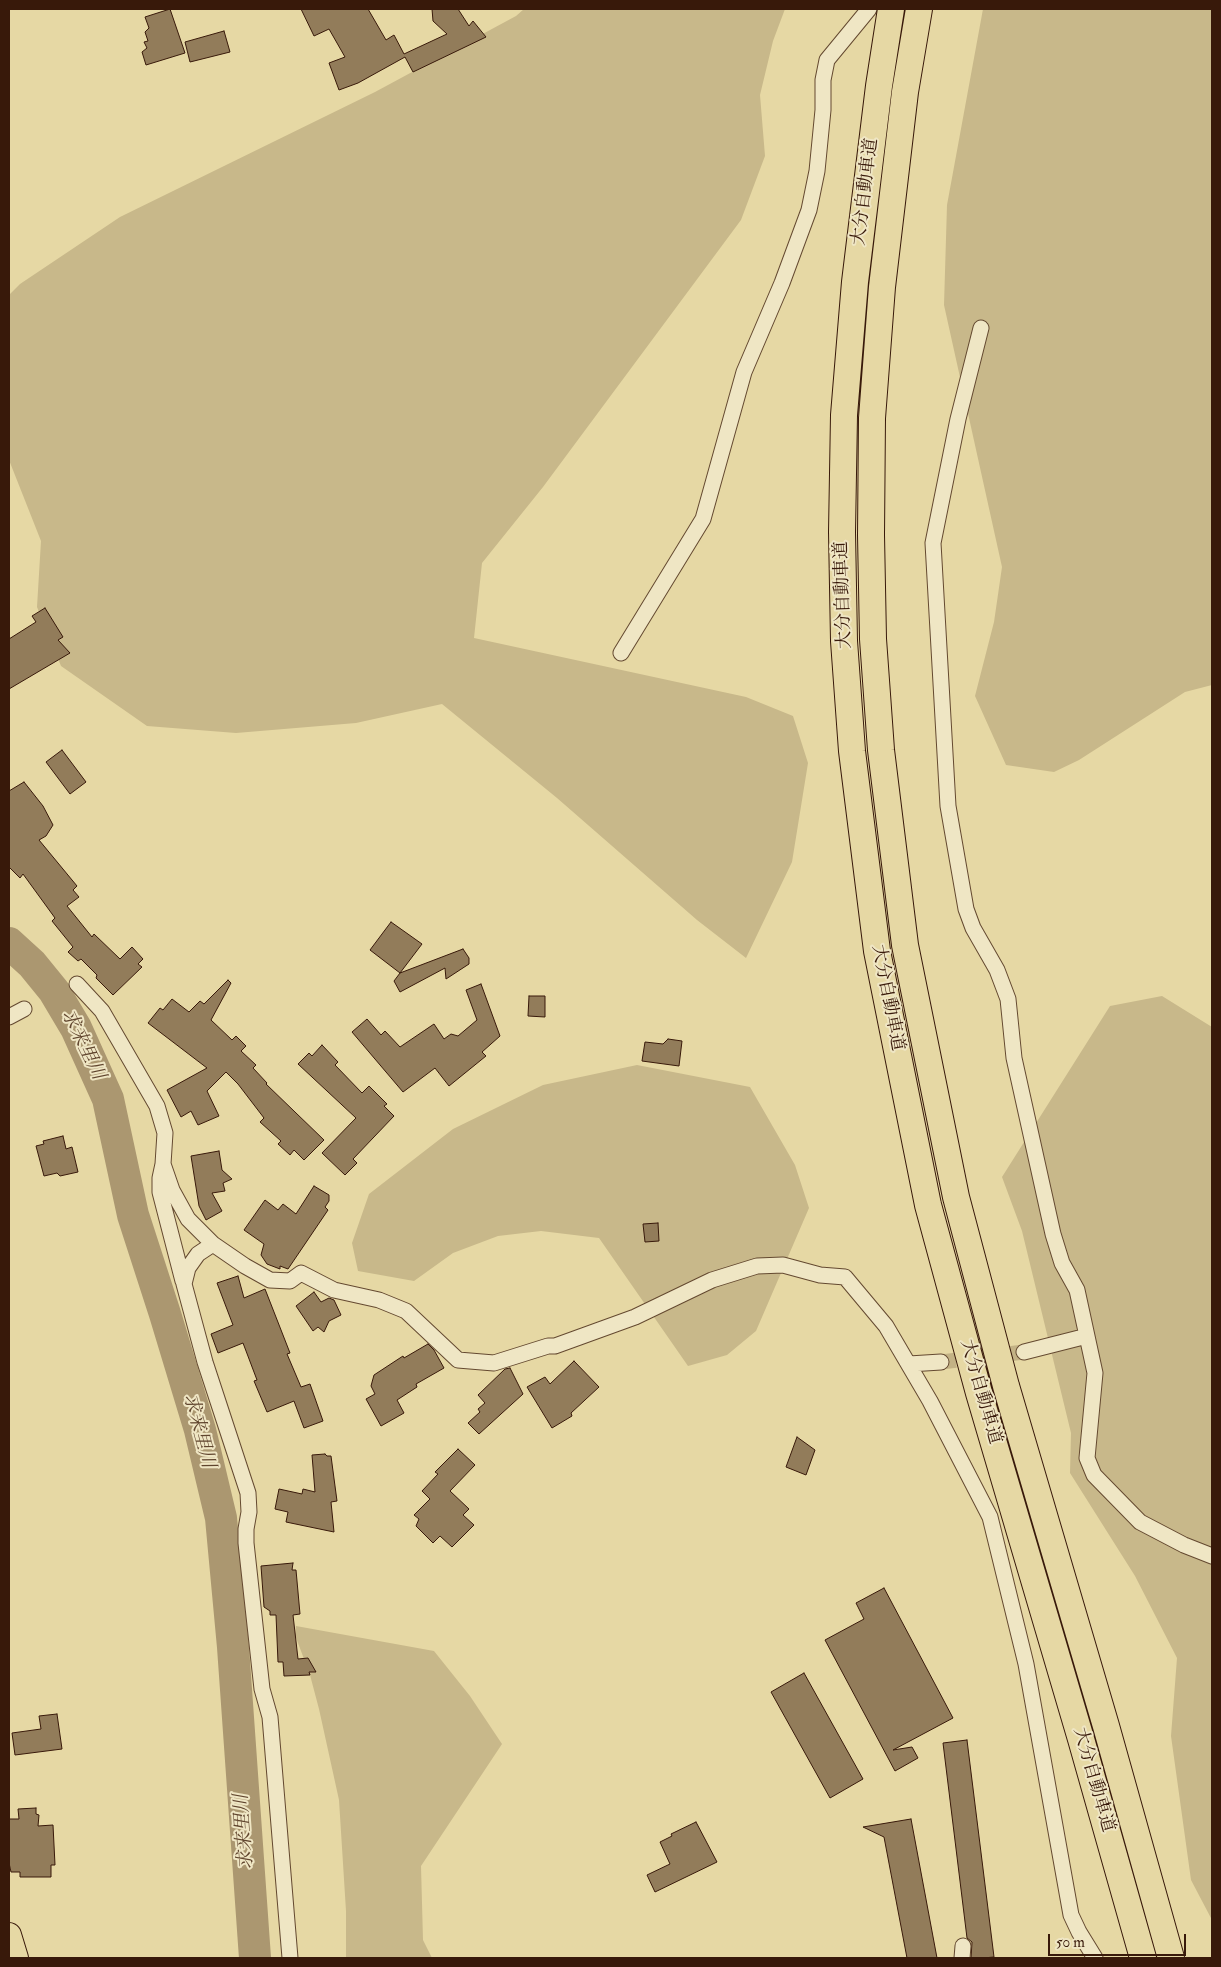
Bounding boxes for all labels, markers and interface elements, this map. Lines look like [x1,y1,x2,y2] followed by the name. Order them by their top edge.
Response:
[849,137,883,247] street label: 大分自動車道
[831,541,857,649] street label: 大分自動車道
[866,943,908,1053] street label: 大分自動車道
[55,1006,109,1084] water label: 求来里川
[955,1337,1005,1447] street label: 大分自動車道
[177,1391,219,1471] water label: 求来里川
[1068,1725,1118,1835] street label: 大分自動車道
[231,1793,259,1871] water label: 求来里川
[1051,1924,1188,1956] scale bar
[1056,1933,1085,1952] text: 50 m

